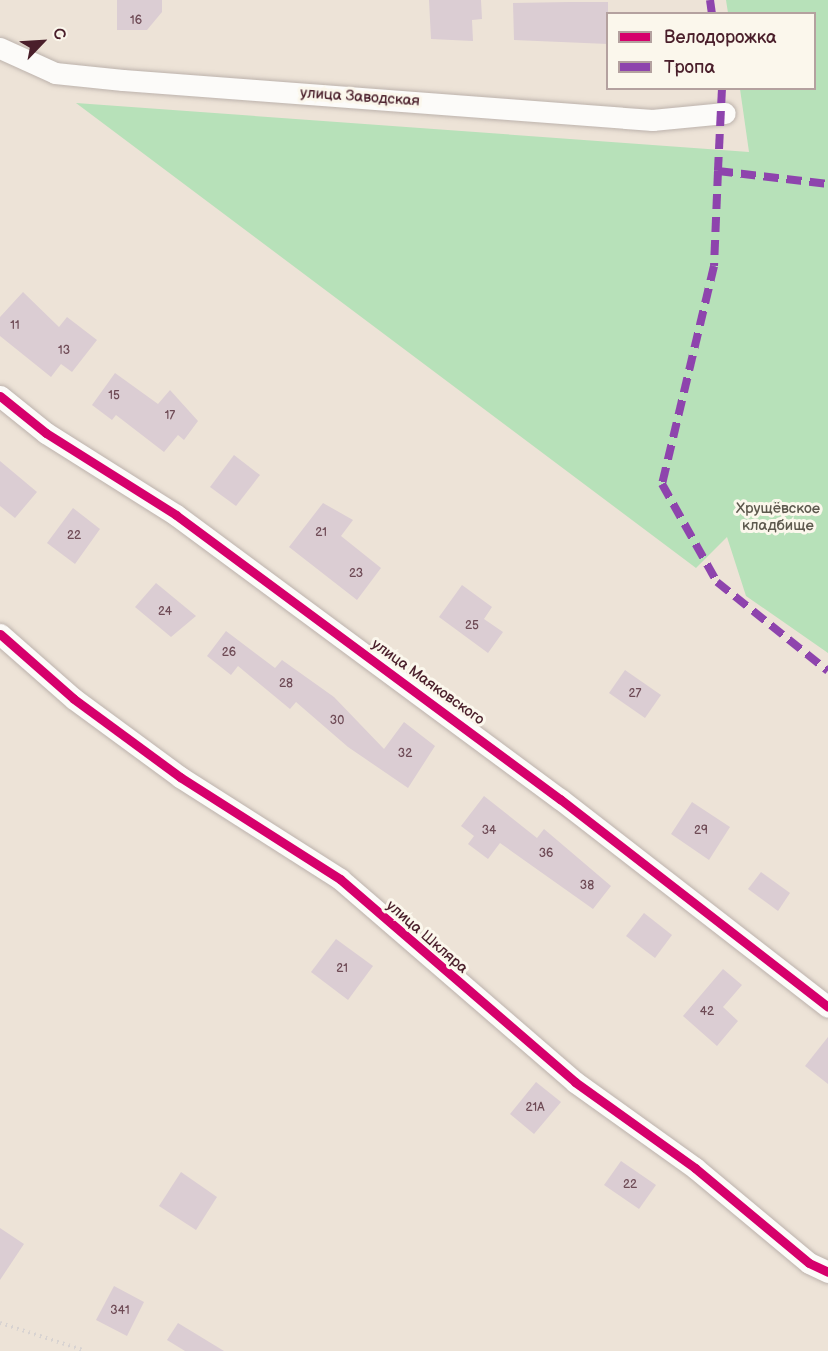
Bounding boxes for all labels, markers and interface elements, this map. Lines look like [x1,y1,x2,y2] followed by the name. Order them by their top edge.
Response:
[12,12,72,72] north arrow
[606,12,816,90] legend
[130,14,142,28] house number: 16
[48,25,70,43] text: С
[664,27,777,48] text: Велодорожка
[664,57,715,78] text: Тропа
[300,84,420,110] street label: улица Заводская
[10,319,20,333] house number: 11
[58,344,70,358] house number: 13
[108,389,120,403] house number: 15
[165,409,175,423] house number: 17
[736,499,820,534] park label: Хрущёвское кладбище
[315,526,327,540] house number: 21
[67,529,81,543] house number: 22
[349,567,363,581] house number: 23
[158,605,172,619] house number: 24
[465,619,479,633] house number: 25
[368,635,488,729] street label: улица Маяковского
[222,646,236,660] house number: 26
[279,677,293,691] house number: 28
[629,687,641,701] house number: 27
[330,714,344,728] house number: 30
[398,747,412,761] house number: 32
[482,824,496,838] house number: 34
[694,824,708,838] house number: 29
[539,847,553,861] house number: 36
[580,879,594,893] house number: 38
[383,897,471,977] street label: улица Шкляра
[336,962,348,976] house number: 21
[700,1005,714,1019] house number: 42
[526,1101,544,1115] house number: 21А
[623,1178,637,1192] house number: 22
[110,1304,130,1318] house number: 341

